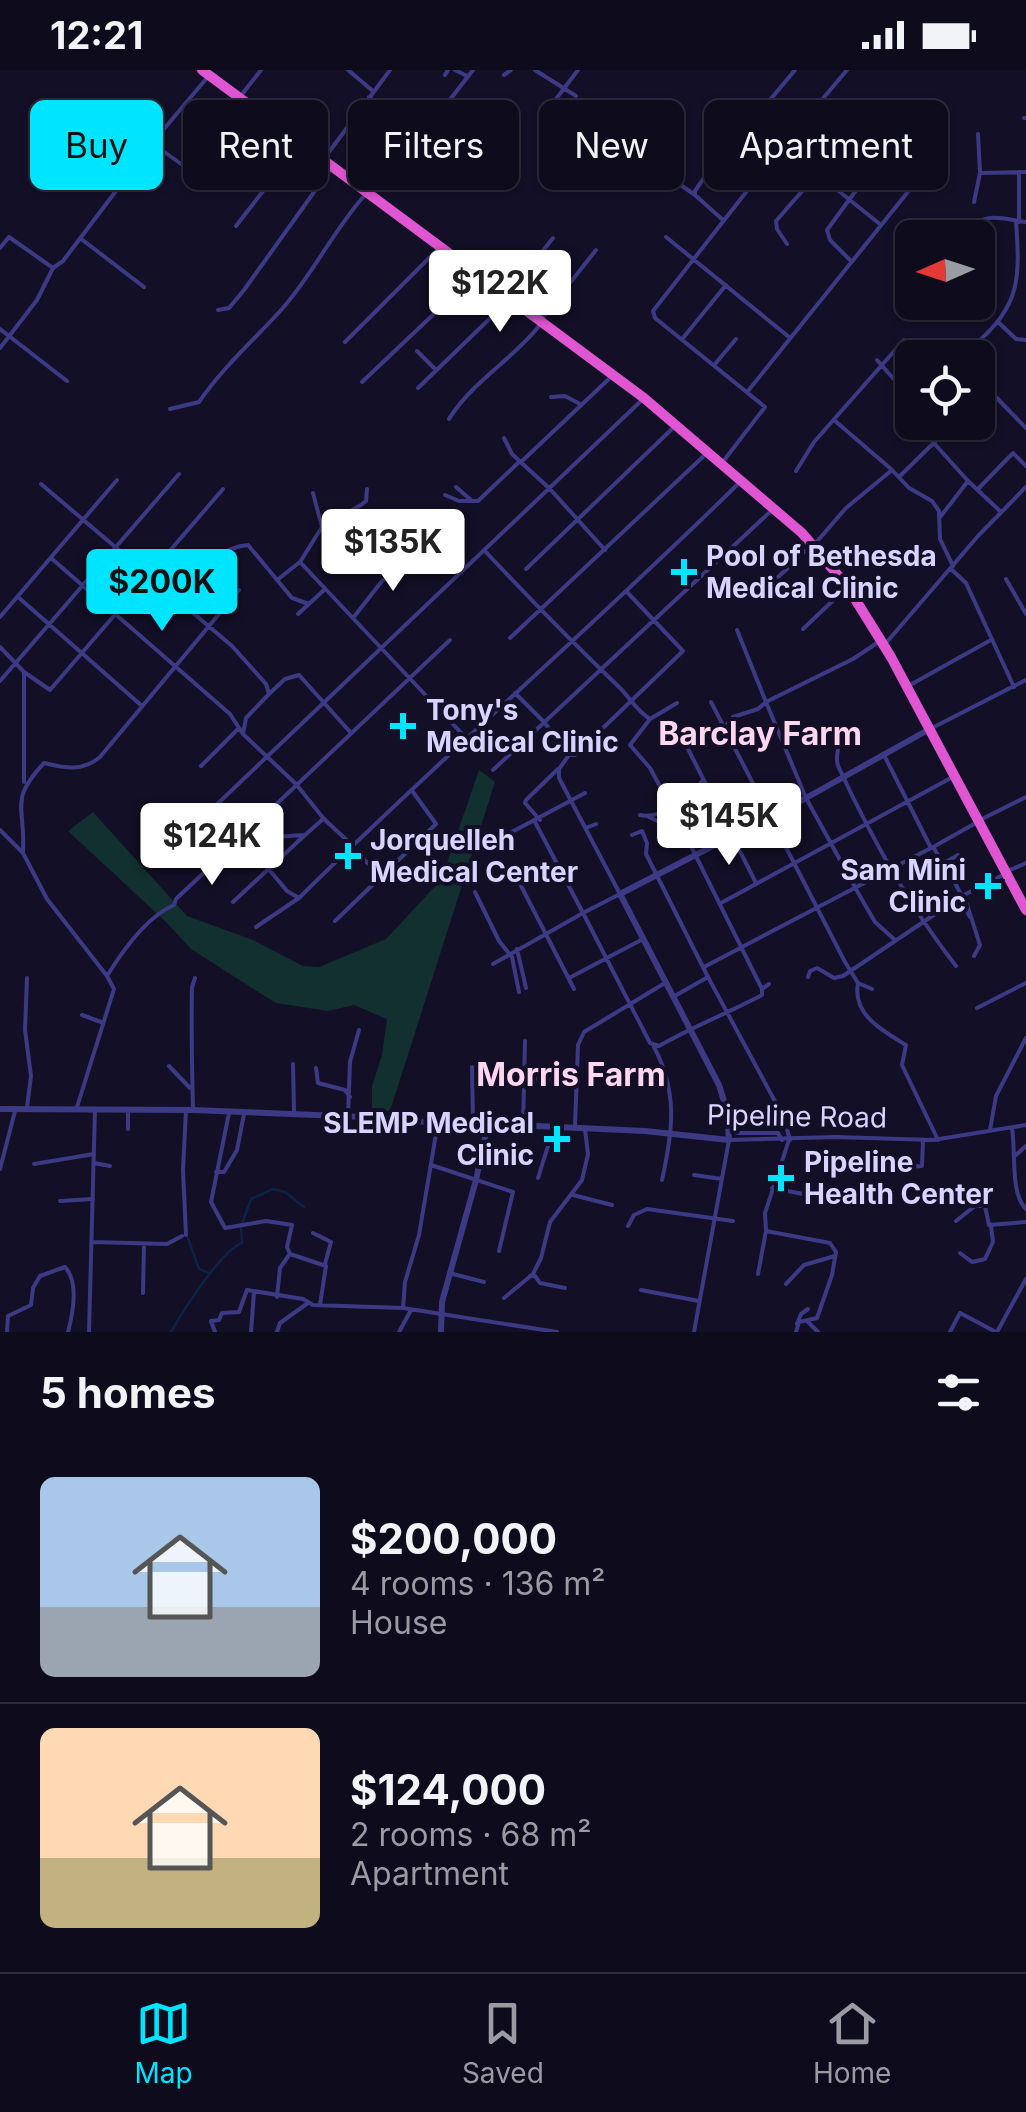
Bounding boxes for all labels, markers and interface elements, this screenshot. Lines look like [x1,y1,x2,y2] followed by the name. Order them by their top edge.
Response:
[50,12,143,58] text: 12:21
[30,100,163,190] chip: Buy
[183,100,328,190] chip: Rent
[348,100,519,190] chip: Filters
[539,100,684,190] chip: New
[704,100,948,190] chip: Apartment
[895,220,995,320] north arrow
[895,220,995,440] map controls
[430,250,570,335] pin: $122K
[451,263,549,302] text: $122K
[895,340,995,440] button: locate
[323,509,463,594] pin: $135K
[344,522,442,561] text: $135K
[706,539,937,605] place label: Pool of Bethesda Medical Clinic
[92,549,232,634] pin: $200K
[671,559,697,585] marker: Pool of Bethesda Medical Clinic
[108,562,216,601] text: $200K
[426,693,619,759] place label: Tony's Medical Clinic
[390,713,416,739] marker: Tony's Medical Clinic
[658,714,862,753] district label: Barclay Farm
[659,783,799,868] pin: $145K
[679,796,779,835] text: $145K
[142,803,282,888] pin: $124K
[162,816,262,855] text: $124K
[370,823,578,889] place label: Jorquelleh Medical Center
[335,843,361,869] marker: Jorquelleh Medical Center
[841,853,966,919] place label: Sam Mini Clinic
[975,873,1001,899] marker: Sam Mini Clinic
[476,1055,666,1094] district label: Morris Farm
[707,1097,887,1135] street label: Pipeline Road
[323,1106,534,1172] place label: SLEMP Medical Clinic
[544,1126,570,1152] marker: SLEMP Medical Clinic
[804,1145,993,1211] place label: Pipeline Health Center
[768,1165,794,1191] marker: Pipeline Health Center
[931,1365,986,1420] icon: filters
[40,1367,216,1418] text: 5 homes
[350,1513,557,1564] text: $200,000
[120,1517,240,1637] icon: home
[350,1564,606,1603] text: 4 rooms · 136 m²
[350,1603,447,1642] text: House
[350,1764,546,1815] text: $124,000
[120,1768,240,1888] icon: home
[350,1815,591,1854] text: 2 rooms · 68 m²
[350,1854,509,1893] text: Apartment
[135,1996,193,2090] tab: Map
[462,1996,544,2090] tab: Saved
[813,1996,891,2090] tab: Home

